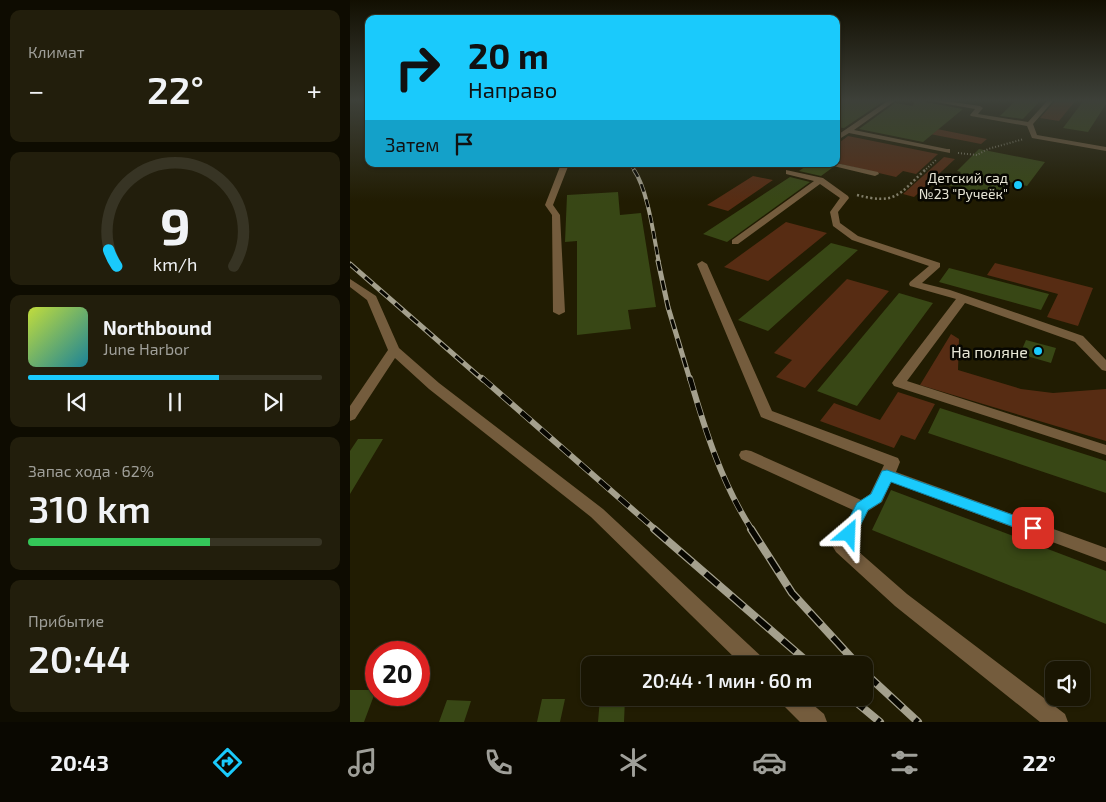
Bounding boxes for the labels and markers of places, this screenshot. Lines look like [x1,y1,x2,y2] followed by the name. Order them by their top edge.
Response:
[919,169,1008,202] place label: Детский сад №23 "Ручеёк"
[1012,179,1024,191] marker: Детский сад №23 "Ручеёк"
[951,342,1028,361] place label: На поляне
[1032,345,1044,357] marker: На поляне
[1012,507,1054,549] pin

